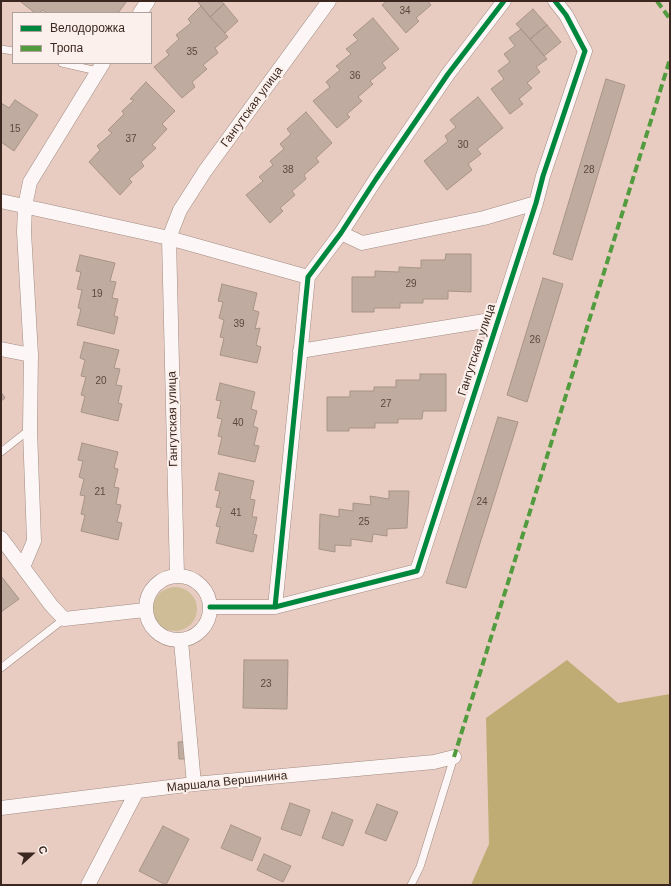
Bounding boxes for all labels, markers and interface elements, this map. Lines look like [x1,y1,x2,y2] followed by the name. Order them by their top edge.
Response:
[399,5,411,17] house number: 34
[12,12,152,64] legend
[50,21,125,35] text: Велодорожка
[50,41,83,55] text: Тропа
[186,46,198,58] house number: 35
[218,64,286,150] street label: Гангутская улица
[349,70,361,82] house number: 36
[9,123,21,135] house number: 15
[125,133,137,145] house number: 37
[457,139,469,151] house number: 30
[282,164,294,176] house number: 38
[583,164,595,176] house number: 28
[405,278,417,290] house number: 29
[91,288,103,300] house number: 19
[455,302,499,398] street label: Гангутская улица
[233,318,245,330] house number: 39
[529,334,541,346] house number: 26
[165,371,181,467] street label: Гангутская улица
[95,375,107,387] house number: 20
[380,398,392,410] house number: 27
[232,417,244,429] house number: 40
[94,486,106,498] house number: 21
[476,496,488,508] house number: 24
[230,507,242,519] house number: 41
[358,516,370,528] house number: 25
[260,678,272,690] house number: 23
[166,769,288,795] street label: Маршала Вершинина
[12,834,52,874] north arrow
[36,844,50,856] text: С

